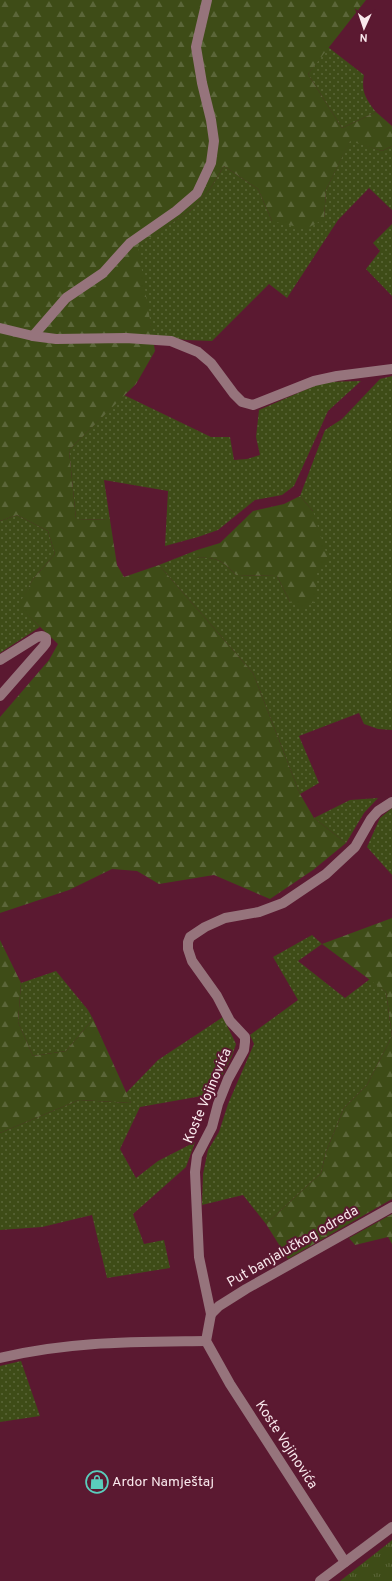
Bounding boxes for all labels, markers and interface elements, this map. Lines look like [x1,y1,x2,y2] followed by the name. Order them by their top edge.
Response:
[344,8,384,48] north arrow
[359,30,368,44] text: N
[180,1046,236,1146] street label: Koste Vojinovića
[224,1202,362,1292] street label: Put banjalučkog odreda
[251,1398,321,1492] street label: Koste Vojinovića
[84,1469,110,1495] shop icon: Ardor Namještaj
[112,1474,214,1491] place label: Ardor Namještaj

